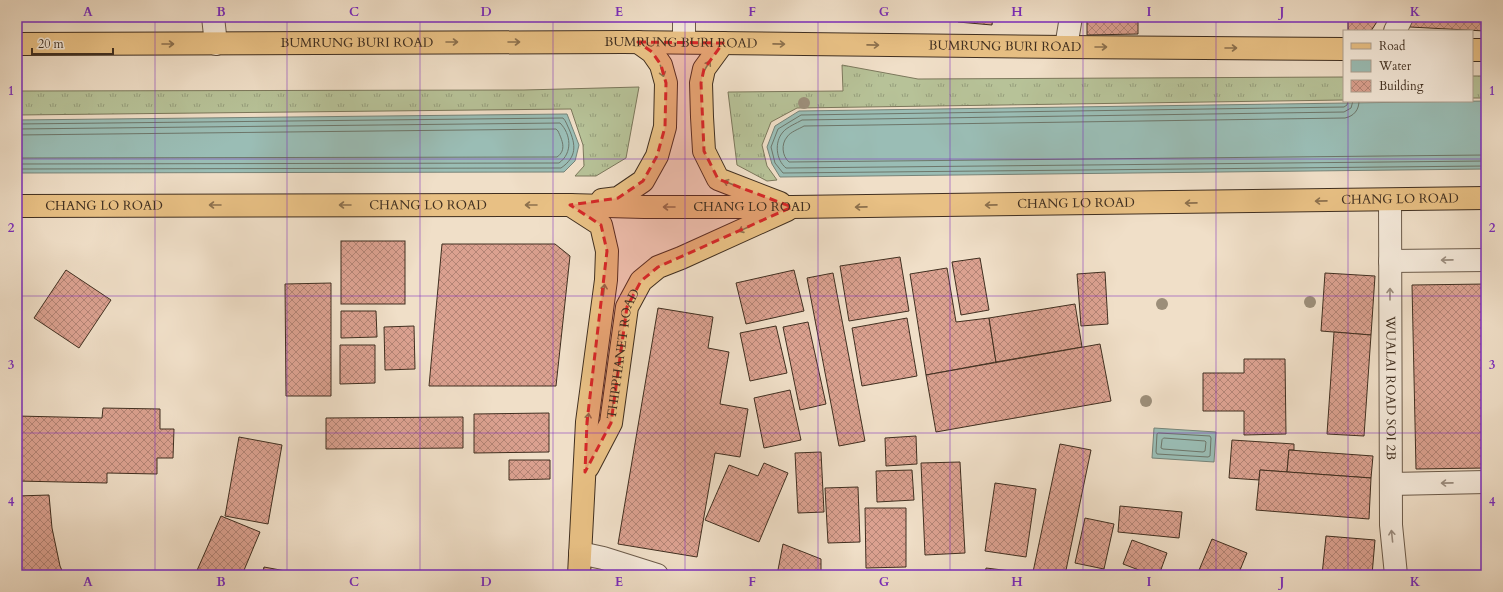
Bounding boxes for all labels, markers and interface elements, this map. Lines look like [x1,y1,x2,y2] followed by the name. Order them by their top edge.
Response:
[83,3,93,21] text: A
[216,3,226,21] text: B
[349,3,359,21] text: C
[480,3,492,21] text: D
[615,3,623,21] text: E
[748,3,756,21] text: F
[879,3,890,21] text: G
[1011,3,1023,21] text: H
[1146,3,1152,21] text: I
[1278,3,1285,21] text: J
[1410,3,1421,21] text: K
[32,30,113,56] scale bar
[1343,30,1473,102] legend
[605,33,757,53] street label: BUMRUNG BURI ROAD
[281,34,433,52] street label: BUMRUNG BURI ROAD
[38,36,65,52] text: 20 m
[929,36,1081,56] street label: BUMRUNG BURI ROAD
[445,38,458,46] one-way arrow
[507,38,520,46] one-way arrow
[1379,38,1406,54] text: Road
[161,40,174,48] one-way arrow
[772,40,785,48] one-way arrow
[866,41,879,49] one-way arrow
[1094,43,1107,51] one-way arrow
[1224,44,1237,52] one-way arrow
[1378,58,1412,74] text: Water
[704,60,712,72] one-way arrow
[659,64,666,77] one-way arrow
[1379,78,1424,94] text: Building
[8,82,14,100] text: 1
[1489,82,1495,100] text: 1
[724,179,736,187] one-way arrow
[1341,189,1459,209] street label: CHANG LO ROAD
[1017,194,1135,213] street label: CHANG LO ROAD
[369,196,487,214] street label: CHANG LO ROAD
[45,197,163,215] street label: CHANG LO ROAD
[1315,197,1328,205] one-way arrow
[693,198,811,216] street label: CHANG LO ROAD
[1185,199,1198,207] one-way arrow
[209,201,222,209] one-way arrow
[339,201,352,209] one-way arrow
[525,201,538,209] one-way arrow
[985,201,998,209] one-way arrow
[663,203,676,211] one-way arrow
[855,203,868,210] one-way arrow
[8,219,15,237] text: 2
[1489,219,1496,237] text: 2
[738,226,750,233] one-way arrow
[1441,256,1454,264] one-way arrow
[600,284,608,297] one-way arrow
[603,286,644,420] street label: THIPPHANET ROAD
[1386,288,1394,301] one-way arrow
[1381,315,1400,460] street label: WUALAI ROAD SOI 2B
[8,356,15,374] text: 3
[1489,356,1496,374] text: 3
[584,413,592,426] one-way arrow
[1441,479,1454,486] one-way arrow
[8,493,15,511] text: 4
[1489,493,1496,511] text: 4
[1389,530,1396,543] one-way arrow
[83,573,93,591] text: A
[216,573,226,591] text: B
[349,573,359,591] text: C
[480,573,492,591] text: D
[615,573,623,591] text: E
[748,573,756,591] text: F
[879,573,890,591] text: G
[1011,573,1023,591] text: H
[1146,573,1152,591] text: I
[1278,573,1285,591] text: J
[1410,573,1421,591] text: K

